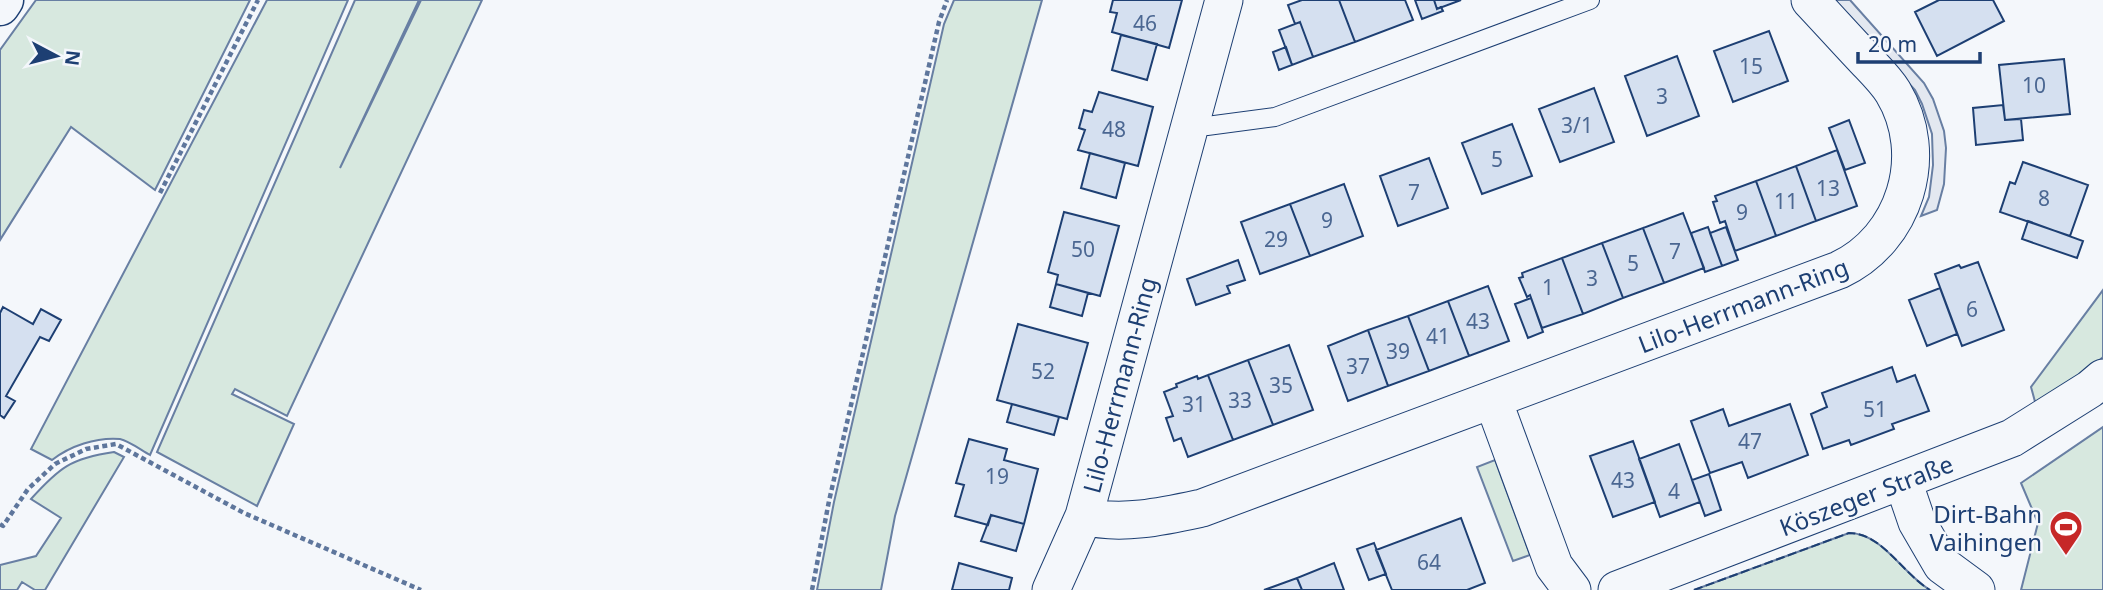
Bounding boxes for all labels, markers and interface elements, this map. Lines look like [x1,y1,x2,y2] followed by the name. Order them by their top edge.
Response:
[1133,9,1157,37] house number: 46
[21,21,91,91] north arrow
[1858,21,1980,65] scale bar
[1868,30,1917,58] text: 20 m
[59,49,87,67] text: N
[1739,52,1763,80] house number: 15
[2022,71,2046,99] house number: 10
[1656,82,1668,110] house number: 3
[1561,111,1593,139] house number: 3/1
[1102,115,1126,143] house number: 48
[1491,145,1503,173] house number: 5
[1816,174,1840,202] house number: 13
[1408,178,1420,206] house number: 7
[2038,184,2050,212] house number: 8
[1774,187,1798,215] house number: 11
[1736,198,1748,226] house number: 9
[1321,206,1333,234] house number: 9
[1264,225,1288,253] house number: 29
[1071,235,1095,263] house number: 50
[1669,237,1681,265] house number: 7
[1627,249,1639,277] house number: 5
[1633,250,1853,360] street label: Lilo-Herrmann-Ring
[1586,264,1598,292] house number: 3
[1074,273,1164,497] street label: Lilo-Herrmann-Ring
[1542,273,1554,301] house number: 1
[1966,295,1978,323] house number: 6
[1466,307,1490,335] house number: 43
[1426,322,1450,350] house number: 41
[1386,337,1410,365] house number: 39
[1346,352,1370,380] house number: 37
[1031,357,1055,385] house number: 52
[1269,371,1293,399] house number: 35
[1228,386,1252,414] house number: 33
[1182,390,1206,418] house number: 31
[1863,395,1887,423] house number: 51
[1738,427,1762,455] house number: 47
[1774,447,1958,543] street label: Köszeger Straße
[985,462,1009,490] house number: 19
[1611,466,1635,494] house number: 43
[1668,477,1680,505] house number: 4
[1929,497,2042,558] place label: Dirt-Bahn Vaihingen
[2047,508,2085,557] sports icon: Dirt-Bahn Vaihingen
[1417,548,1441,576] house number: 64

